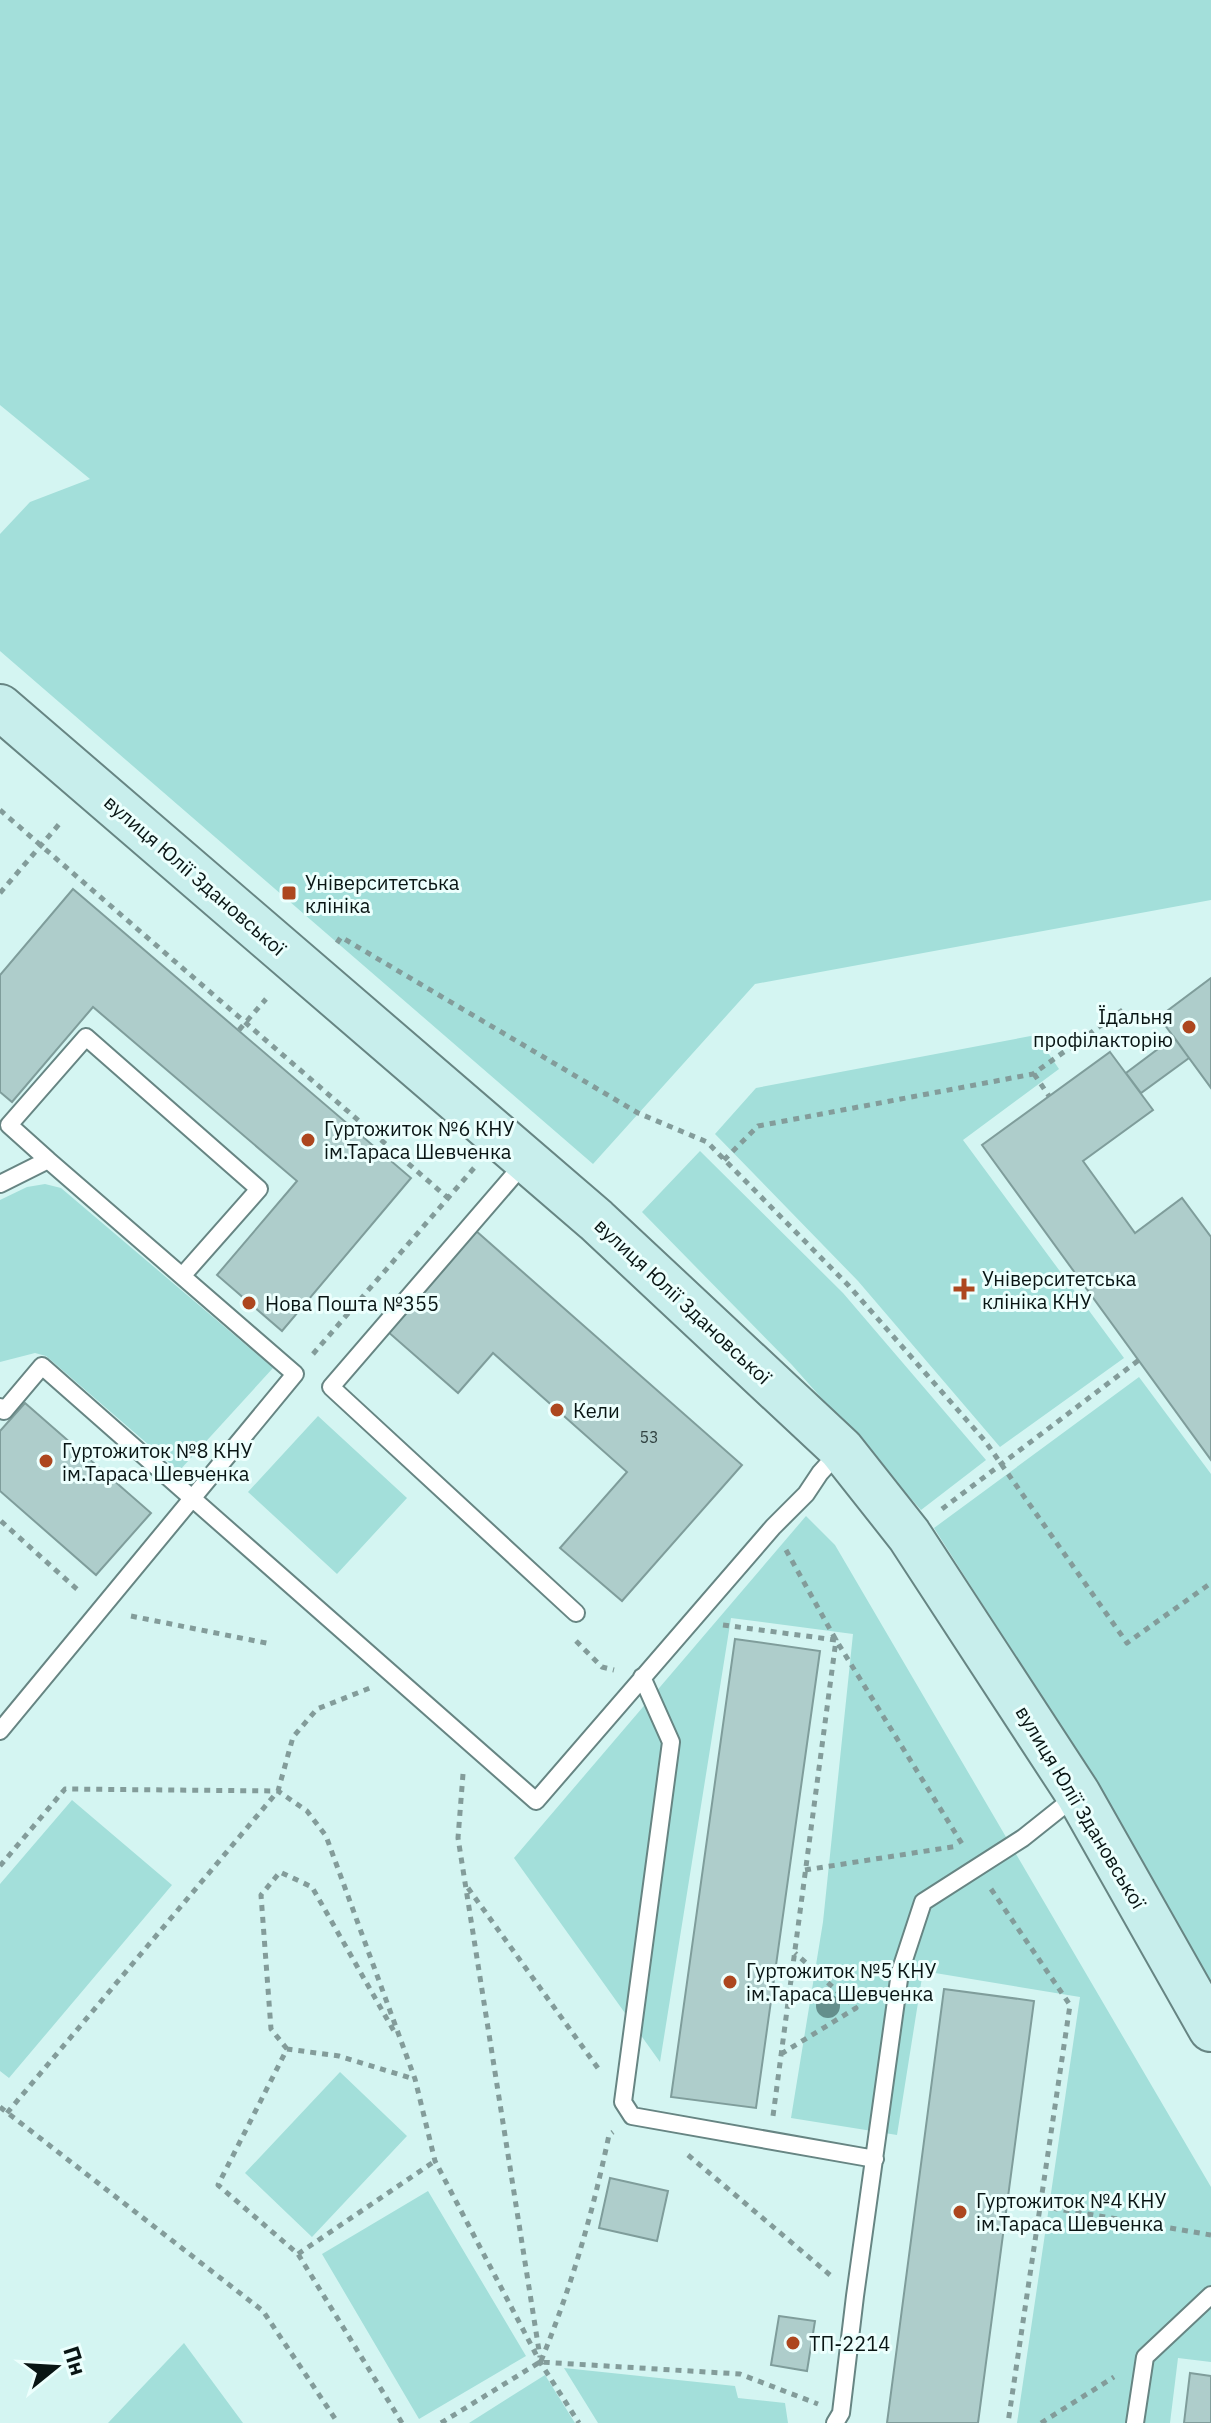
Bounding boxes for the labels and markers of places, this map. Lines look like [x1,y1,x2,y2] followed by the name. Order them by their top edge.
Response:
[305,869,460,919] place label: Університетська клініка
[280,884,298,902] marker: Університетська клініка
[1033,1003,1173,1053] place label: Їдальня профілакторію
[1180,1018,1198,1036] marker: Їдальня профілакторію
[324,1115,514,1165] place label: Гуртожиток №6 КНУ ім.Тараса Шевченка
[299,1131,317,1149] marker: Гуртожиток №6 КНУ ім.Тараса Шевченка
[982,1265,1137,1315] place label: Університетська клініка КНУ
[953,1278,975,1300] marker: Університетська клініка КНУ
[265,1290,439,1317] place label: Нова Пошта №355
[240,1294,258,1312] marker: Нова Пошта №355
[573,1397,620,1424] place label: Кели
[548,1401,566,1419] marker: Кели
[62,1437,252,1487] place label: Гуртожиток №8 КНУ ім.Тараса Шевченка
[37,1452,55,1470] marker: Гуртожиток №8 КНУ ім.Тараса Шевченка
[746,1957,936,2007] place label: Гуртожиток №5 КНУ ім.Тараса Шевченка
[721,1973,739,1991] marker: Гуртожиток №5 КНУ ім.Тараса Шевченка
[976,2187,1166,2237] place label: Гуртожиток №4 КНУ ім.Тараса Шевченка
[951,2203,969,2221] marker: Гуртожиток №4 КНУ ім.Тараса Шевченка
[809,2330,890,2357] place label: ТП-2214
[784,2334,802,2352] marker: ТП-2214

